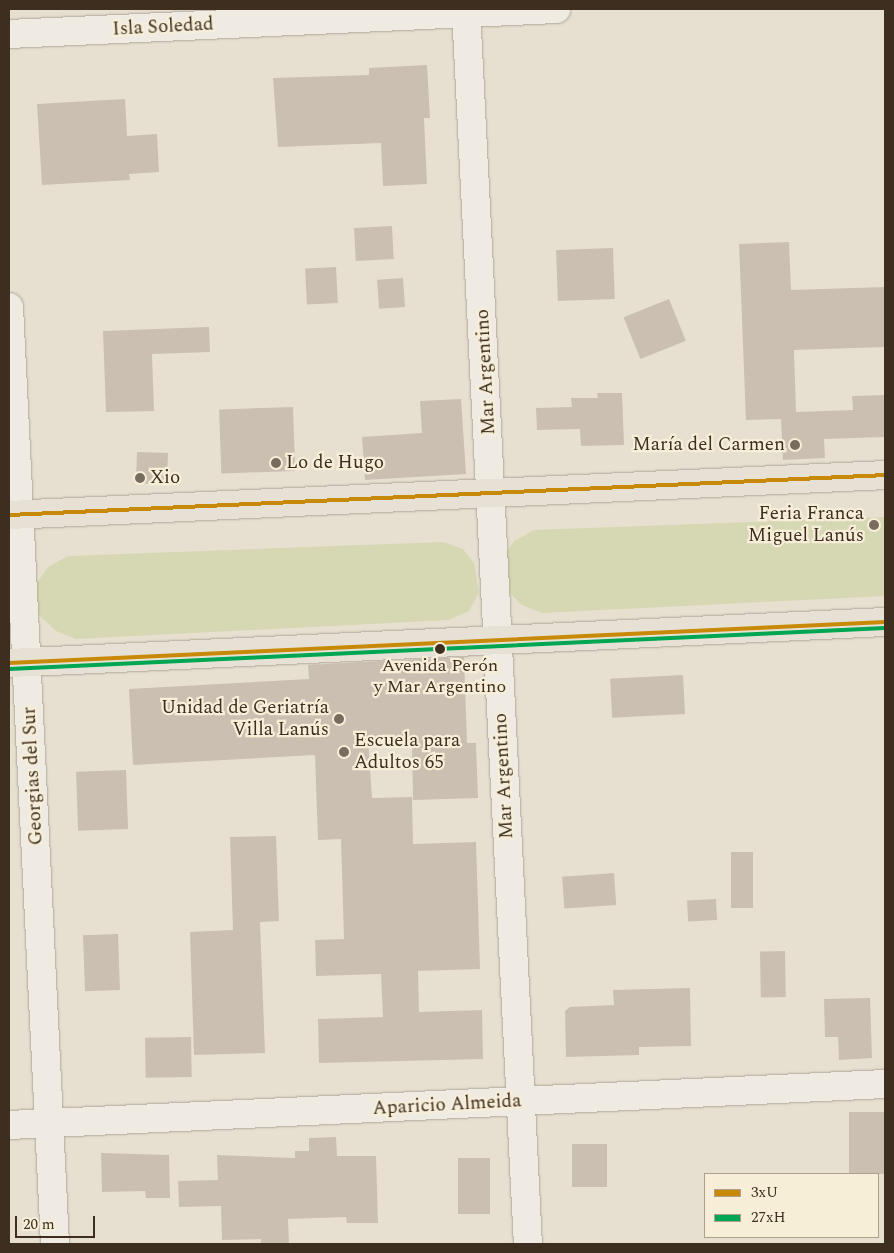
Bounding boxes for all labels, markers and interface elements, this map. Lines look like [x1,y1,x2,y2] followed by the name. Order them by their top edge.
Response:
[112,13,214,41] street label: Isla Soledad
[471,308,501,436] street label: Mar Argentino
[633,434,785,456] place label: María del Carmen
[789,439,801,451] marker: María del Carmen
[286,452,384,474] place label: Lo de Hugo
[270,457,282,469] marker: Lo de Hugo
[150,467,180,489] place label: Xio
[134,472,146,484] marker: Xio
[748,503,864,547] place label: Feria Franca Miguel Lanús
[868,519,880,531] marker: Feria Franca Miguel Lanús
[435,644,445,654] marker: Avenida Perón y Mar Argentino
[374,656,506,699] place label: Avenida Perón y Mar Argentino
[161,697,329,741] place label: Unidad de Geriatría Villa Lanús
[18,706,48,846] street label: Georgias del Sur
[489,712,519,840] street label: Mar Argentino
[333,713,345,725] marker: Unidad de Geriatría Villa Lanús
[354,730,460,774] place label: Escuela para Adultos 65
[338,746,350,758] marker: Escuela para Adultos 65
[372,1090,522,1120] street label: Aparicio Almeida
[704,1173,879,1238] legend
[751,1181,778,1204] text: 3xU
[18,1206,98,1238] scale bar
[751,1206,786,1229] text: 27xH
[23,1213,55,1236] text: 20 m

